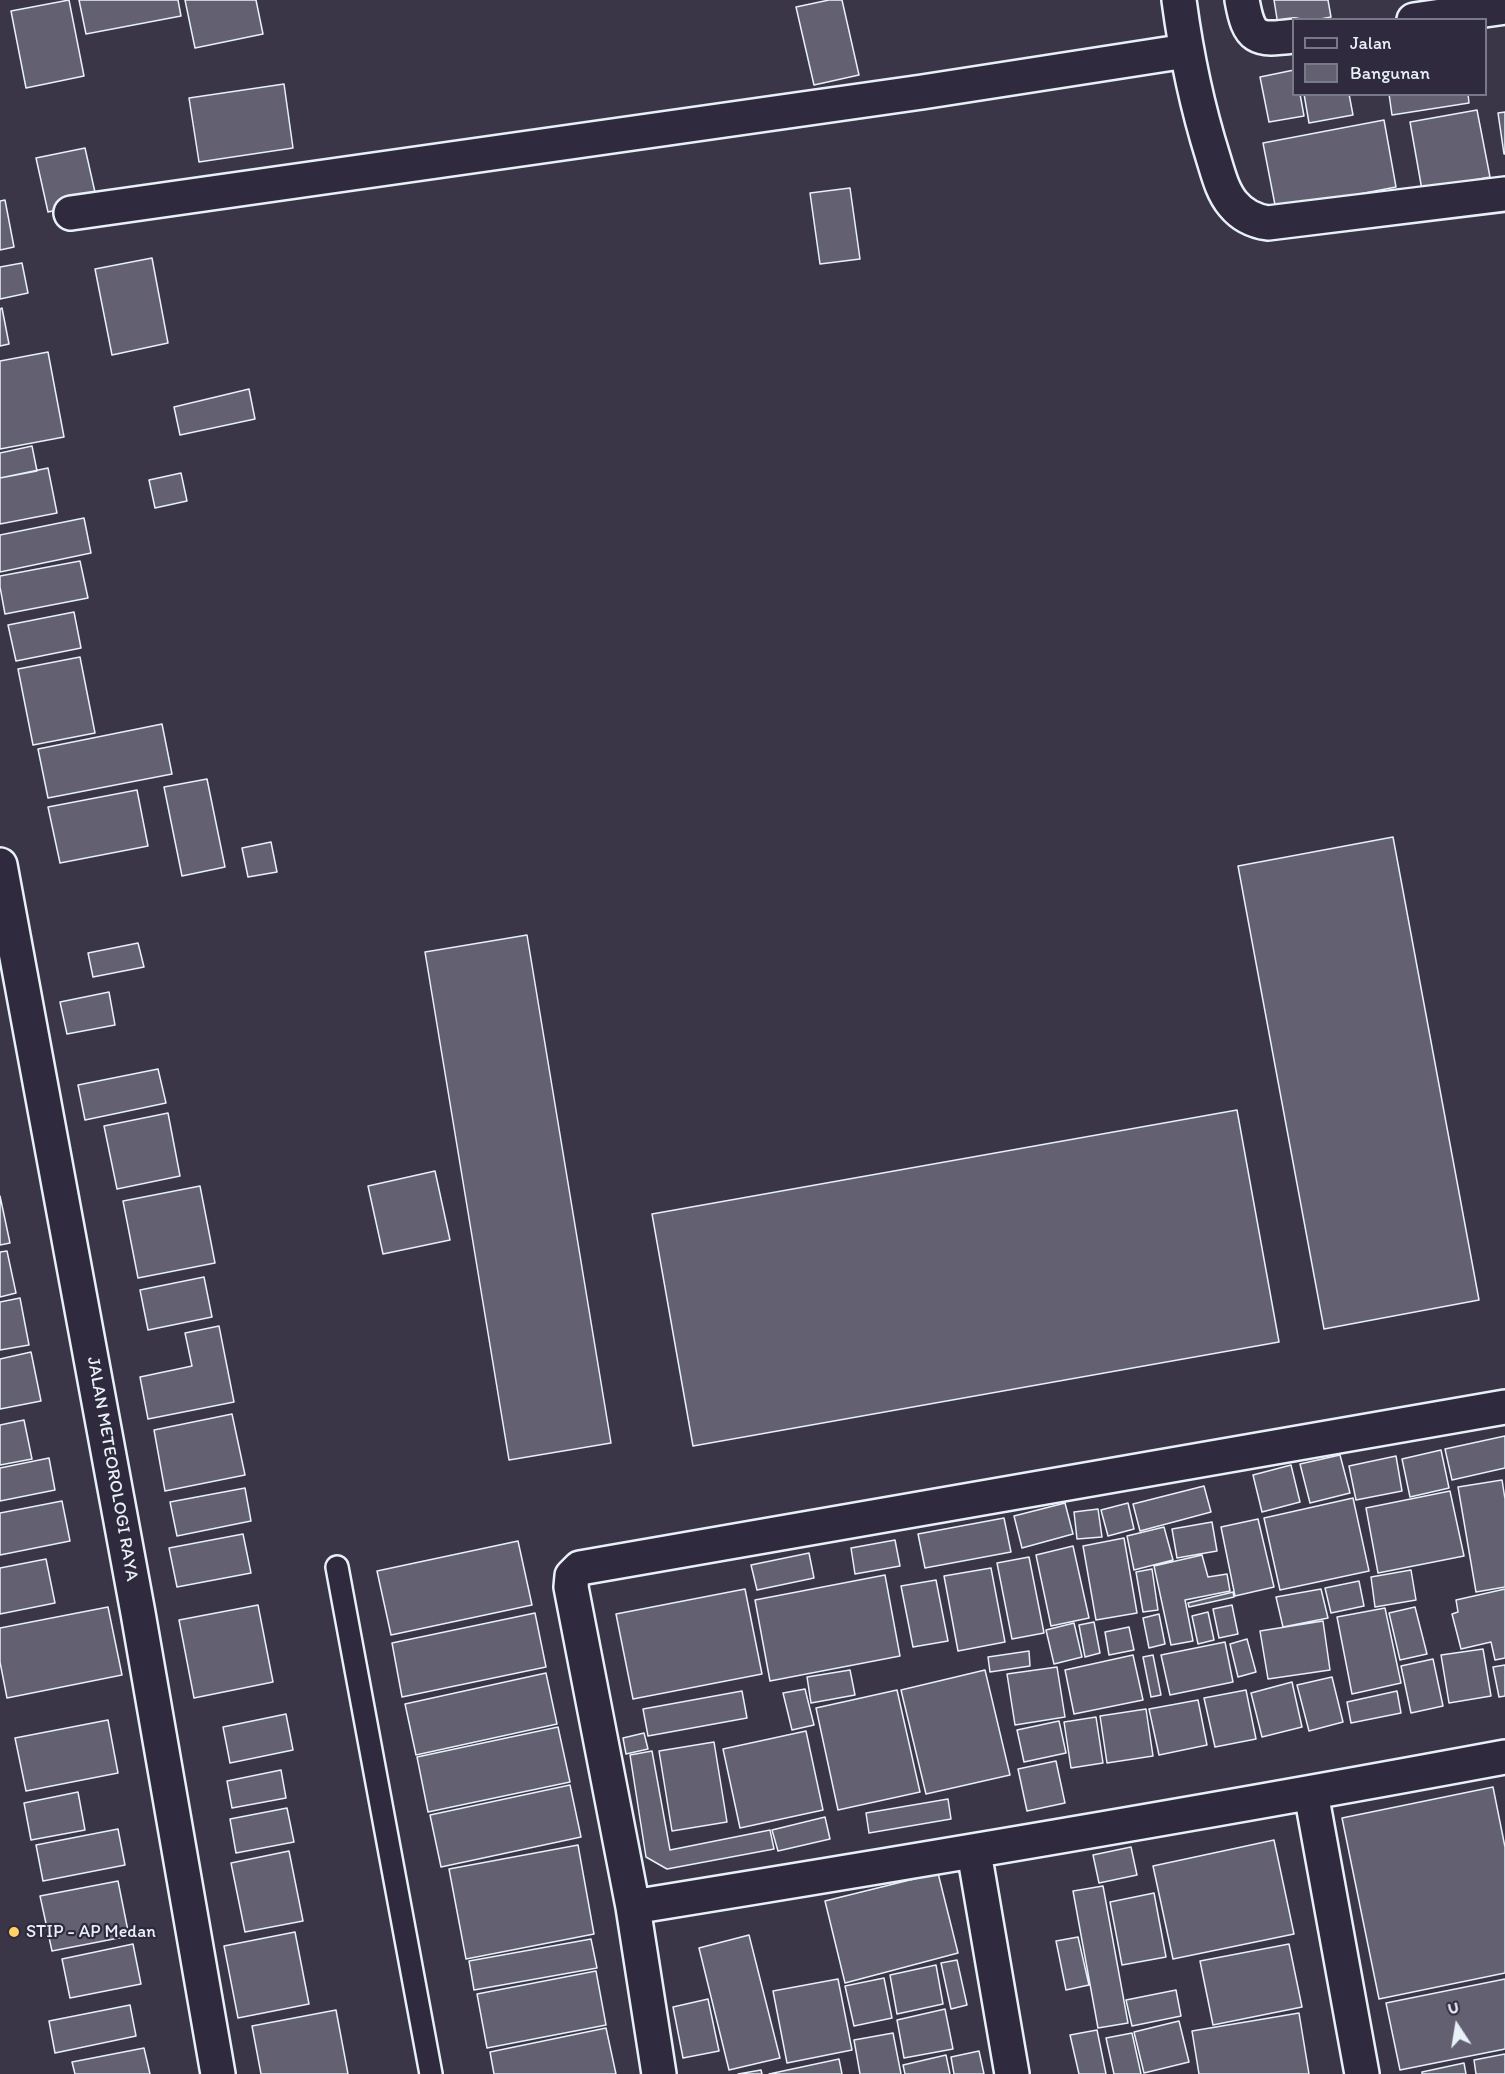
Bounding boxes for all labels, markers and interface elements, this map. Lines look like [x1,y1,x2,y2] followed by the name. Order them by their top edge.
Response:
[1292,18,1487,96] legend
[1350,32,1391,54] text: Jalan
[1350,62,1430,84] text: Bangunan
[82,1355,142,1583] street label: JALAN METEOROLOGI RAYA
[26,1921,156,1943] place label: STIP - AP Medan
[7,1925,21,1939] marker: STIP - AP Medan
[1427,1996,1487,2056] north arrow
[1446,1998,1460,2018] text: U

